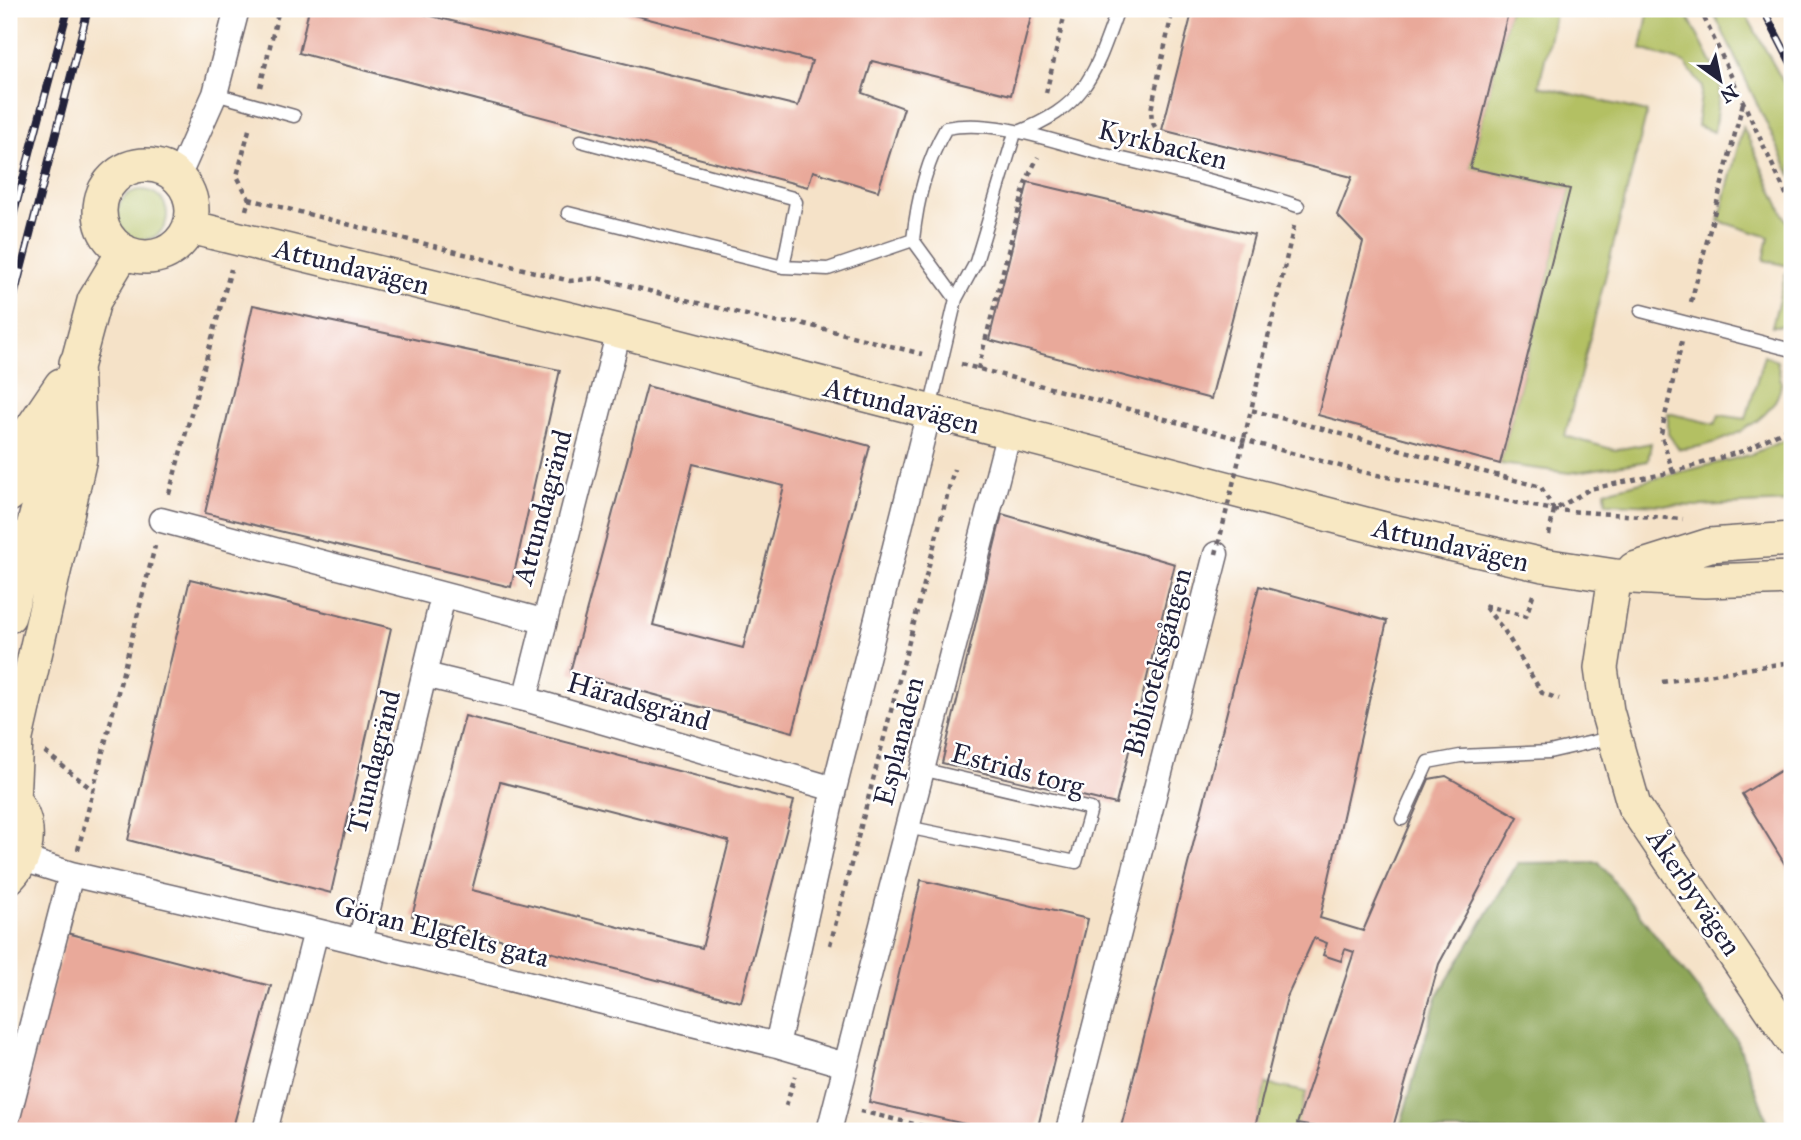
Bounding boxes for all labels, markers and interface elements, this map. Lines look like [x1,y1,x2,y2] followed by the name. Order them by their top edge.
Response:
[1686,46,1756,116] north arrow
[1716,80,1742,108] text: N
[1095,112,1231,177] street label: Kyrkbacken
[269,230,433,303] street label: Attundavägen
[819,369,983,442] street label: Attundavägen
[505,426,580,589] street label: Attundagränd
[1368,509,1532,579] street label: Attundavägen
[1116,564,1199,760] street label: Biblioteksgången
[563,664,714,739] street label: Häradsgränd
[866,673,931,809] street label: Esplanaden
[339,686,408,838] street label: Tiundagränd
[948,735,1089,804] street label: Estrids torg
[1639,821,1750,962] street label: Åkerbyvägen
[331,888,553,975] street label: Göran Elgfelts gata

